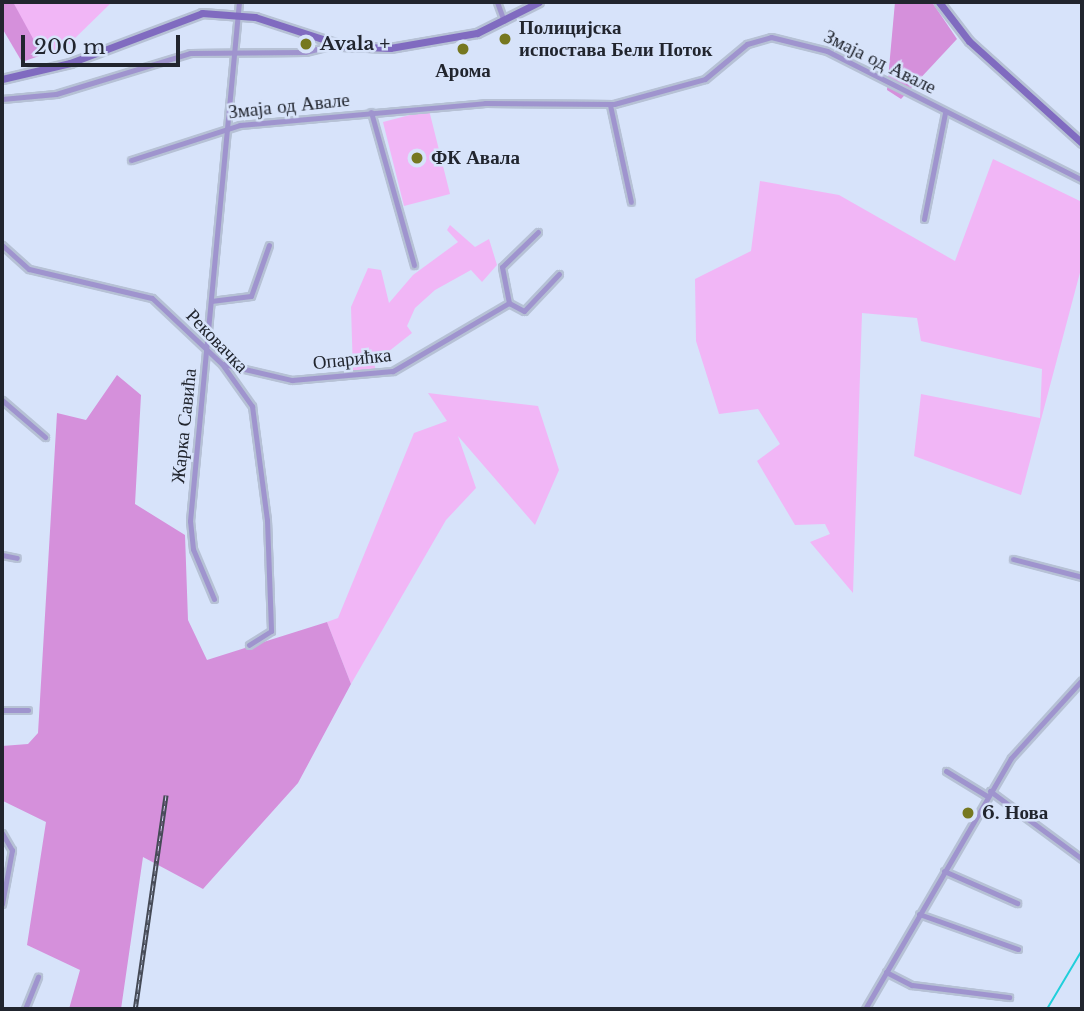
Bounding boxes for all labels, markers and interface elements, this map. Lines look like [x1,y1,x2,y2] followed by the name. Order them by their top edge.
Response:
[519,17,712,61] place label: Полицијска испостава Бели Поток
[24,21,184,65] scale bar
[820,25,940,99] street label: Змаја од Авале
[497,31,513,47] marker: Полицијска испостава Бели Поток
[320,33,390,55] place label: Avala +
[34,34,105,60] text: 200 m
[298,36,314,52] marker: Avala +
[455,41,471,57] marker: Арома
[435,60,491,82] place label: Арома
[227,88,351,124] street label: Змаја од Авале
[431,147,520,169] place label: ФК Авала
[409,150,425,166] marker: ФК Авала
[181,304,253,378] street label: Рековачка
[312,344,392,374] street label: Опарићка
[167,367,201,485] street label: Жарка Савића
[982,802,1048,824] place label: 6. Нова
[960,805,976,821] marker: 6. Нова

